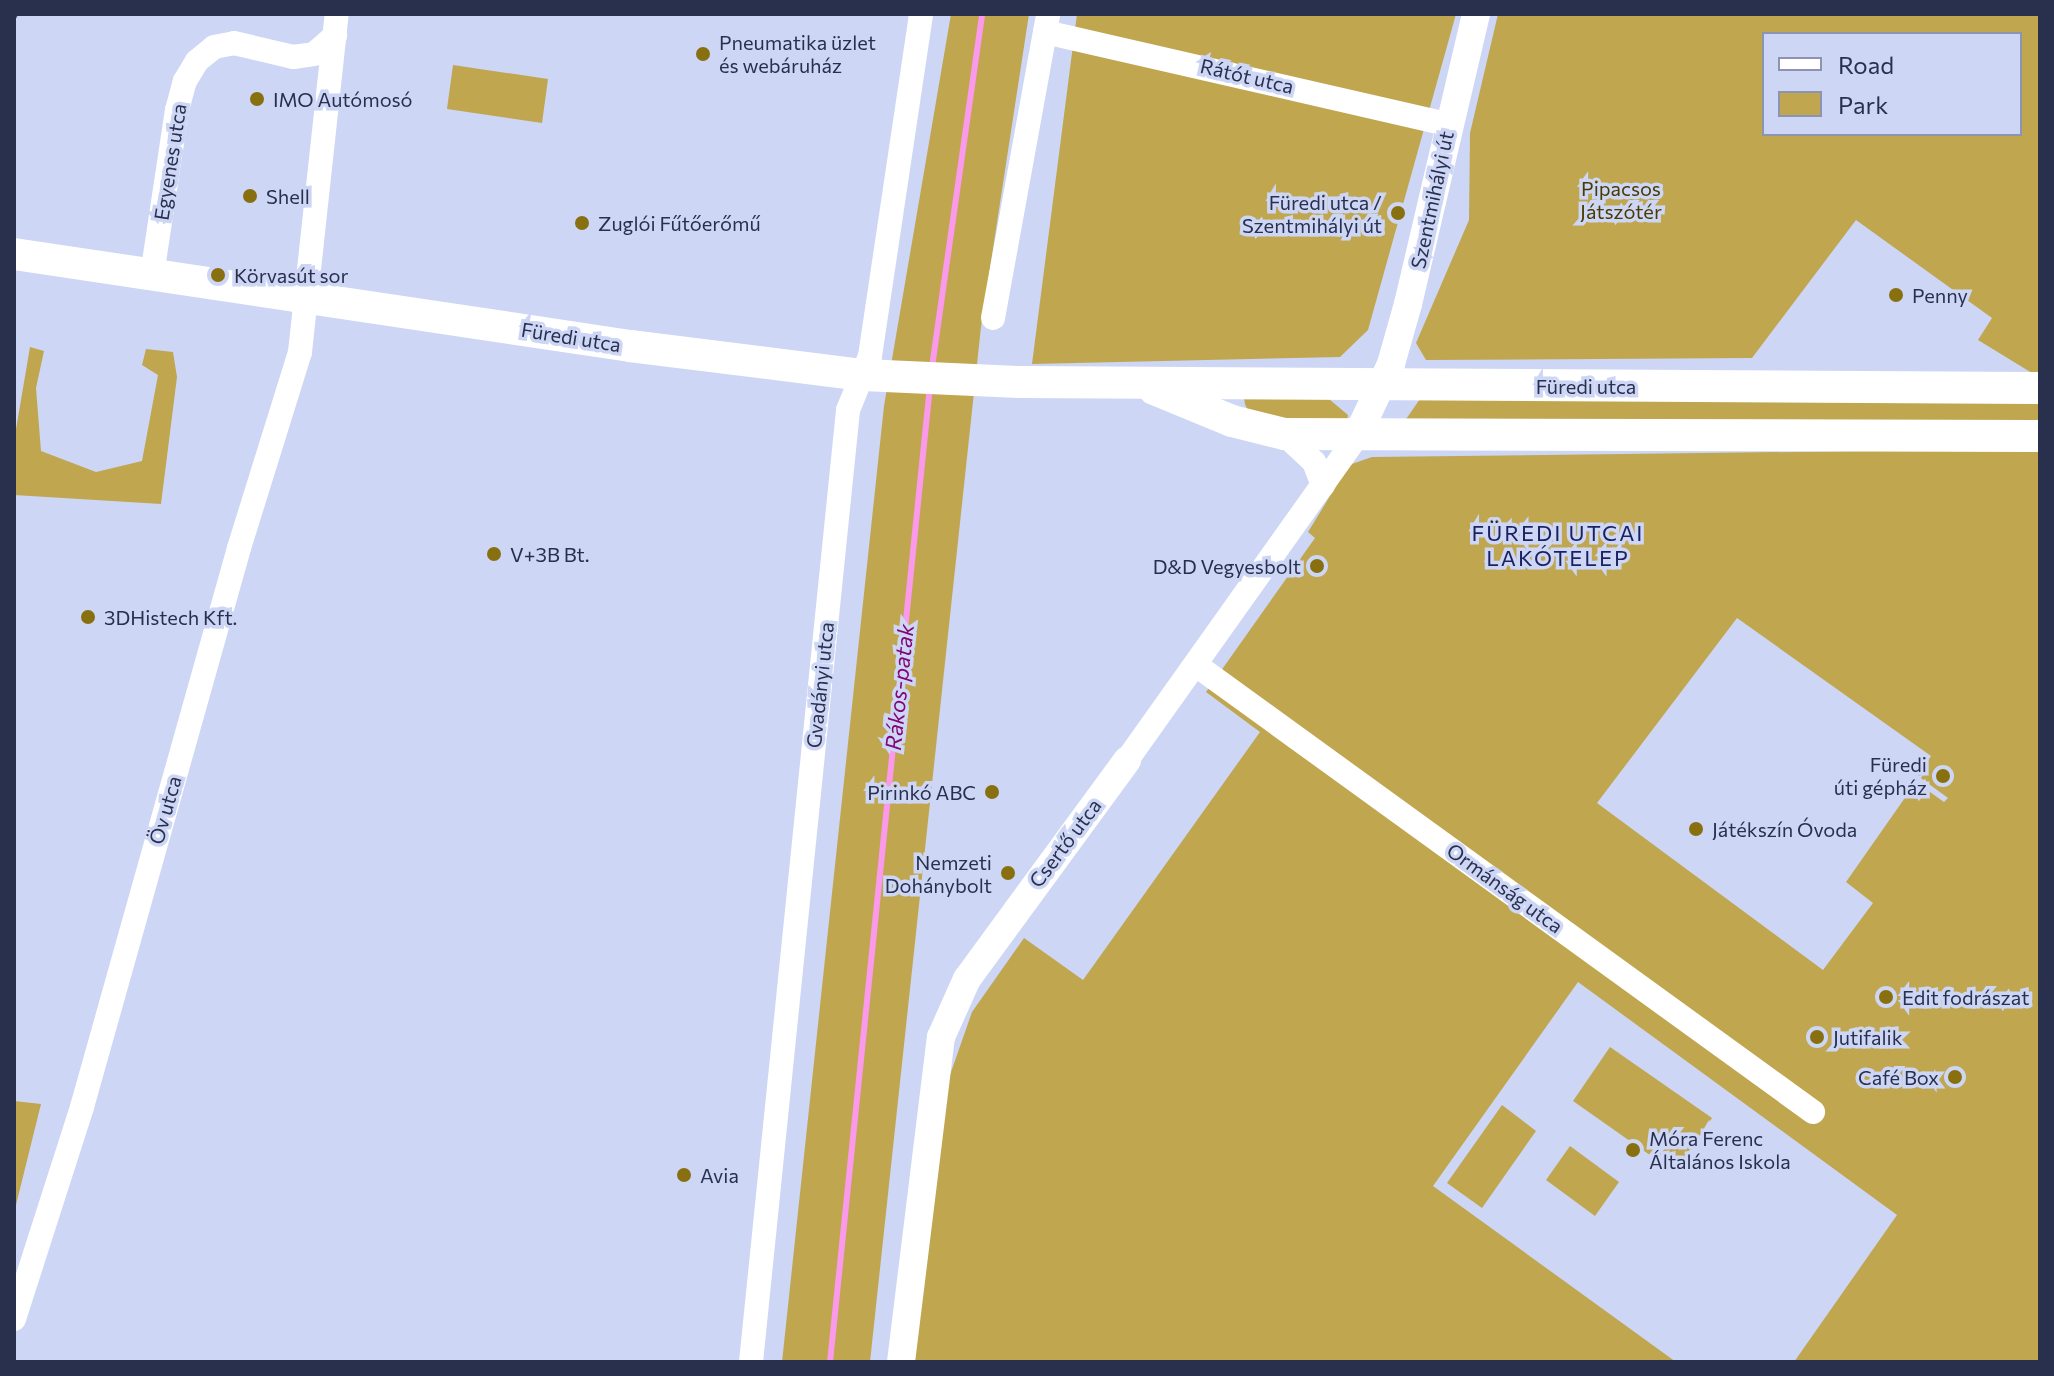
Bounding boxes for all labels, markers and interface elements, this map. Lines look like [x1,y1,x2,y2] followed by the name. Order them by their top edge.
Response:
[719,30,876,77] place label: Pneumatika üzlet és webáruház
[1762,32,2022,136] legend
[694,45,712,63] marker: Pneumatika üzlet és webáruház
[1838,50,1894,79] text: Road
[1198,54,1296,98] street label: Rátót utca
[273,87,413,111] place label: IMO Autómosó
[248,90,266,108] marker: IMO Autómosó
[1838,90,1888,119] text: Park
[149,102,191,222] street label: Egyenes utca
[1406,129,1458,271] street label: Szentmihályi út
[1580,176,1662,223] park label: Pipacsos Játszótér
[266,184,310,208] place label: Shell
[241,187,259,205] marker: Shell
[1242,190,1382,237] place label: Füredi utca / Szentmihályi út
[1389,204,1407,222] marker: Füredi utca / Szentmihályi út
[598,211,761,235] place label: Zuglói Fűtőerőmű
[573,214,591,232] marker: Zuglói Fűtőerőmű
[234,263,349,287] place label: Körvasút sor
[209,266,227,284] marker: Körvasút sor
[1912,283,1968,307] place label: Penny
[1887,286,1905,304] marker: Penny
[519,317,623,357] street label: Füredi utca
[1536,374,1636,398] street label: Füredi utca
[1472,519,1644,570] district label: FÜREDI UTCAI LAKÓTELEP
[510,542,589,566] place label: V+3B Bt.
[485,545,503,563] marker: V+3B Bt.
[1153,554,1301,578] place label: D&D Vegyesbolt
[1308,557,1326,575] marker: D&D Vegyesbolt
[104,605,237,629] place label: 3DHistech Kft.
[79,608,97,626] marker: 3DHistech Kft.
[801,621,839,749] street label: Gvadányi utca
[879,623,919,751] water label: Rákos-patak
[1834,752,1927,799] place label: Füredi úti gépház
[1934,767,1952,785] marker: Füredi úti gépház
[144,773,186,847] street label: Öv utca
[867,780,976,804] place label: Pirinkó ABC
[983,783,1001,801] marker: Pirinkó ABC
[1024,794,1106,892] street label: Csertő utca
[1712,817,1857,841] place label: Játékszín Óvoda
[1687,820,1705,838] marker: Játékszín Óvoda
[1442,838,1568,938] street label: Ormánság utca
[885,850,992,897] place label: Nemzeti Dohánybolt
[999,864,1017,882] marker: Nemzeti Dohánybolt
[1902,985,2029,1009] place label: Edit fodrászat
[1877,988,1895,1006] marker: Edit fodrászat
[1833,1025,1903,1049] place label: Jutifalik
[1808,1028,1826,1046] marker: Jutifalik
[1858,1065,1939,1089] place label: Café Box
[1946,1068,1964,1086] marker: Café Box
[1649,1126,1791,1173] place label: Móra Ferenc Általános Iskola
[1624,1141,1642,1159] marker: Móra Ferenc Általános Iskola
[700,1163,739,1187] place label: Avia
[675,1166,693,1184] marker: Avia

